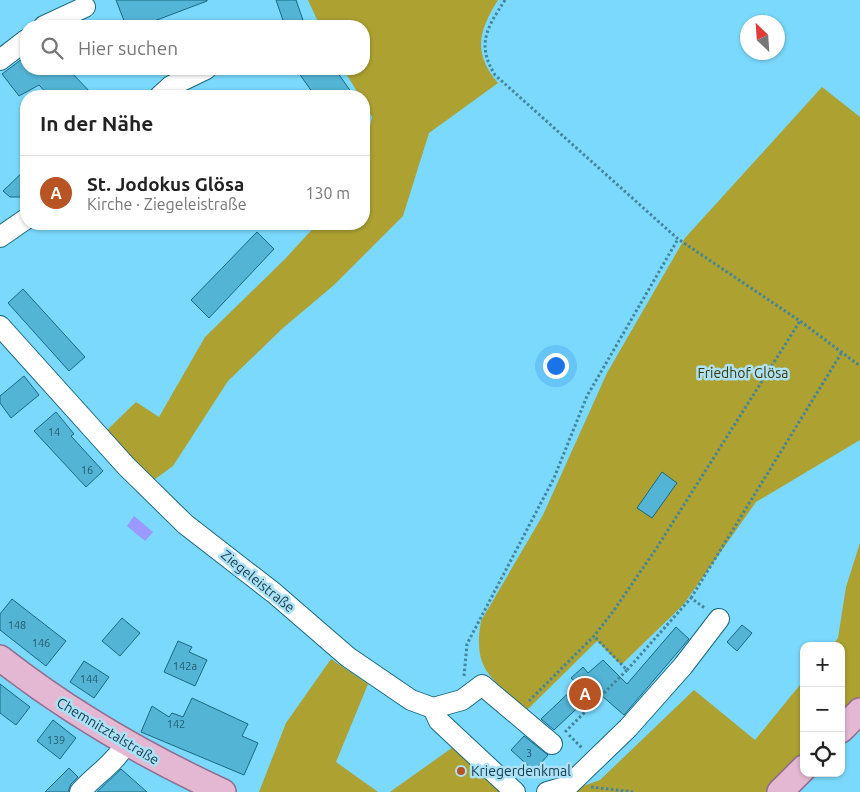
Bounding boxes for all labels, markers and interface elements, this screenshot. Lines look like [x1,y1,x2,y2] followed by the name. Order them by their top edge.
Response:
[740,15,785,60] north arrow
[20,20,370,75] search box
[38,34,66,62] icon: search
[78,37,178,59] text: Hier suchen
[40,111,153,135] text: In der Nähe
[87,173,244,195] text: St. Jodokus Glösa
[50,184,62,202] text: A
[305,184,350,202] text: 130 m
[87,195,247,213] text: Kirche · Ziegeleistraße
[543,353,569,379] your location
[698,365,788,381] park label: Friedhof Glösa
[48,426,60,438] house number: 14
[81,464,93,476] house number: 16
[218,546,298,616] street label: Ziegeleistraße
[8,619,26,631] house number: 148
[32,637,50,649] house number: 146
[800,642,845,777] map controls
[800,642,845,687] button: +
[173,660,197,672] house number: 142a
[80,673,98,685] house number: 144
[569,675,601,713] pin: A
[800,687,845,732] button: −
[54,694,162,768] street label: Chemnitztalstraße
[167,718,185,730] house number: 142
[800,732,845,777] button: locate
[47,734,65,746] house number: 139
[526,747,532,759] house number: 3
[471,763,571,779] place label: Kriegerdenkmal
[455,765,467,777] marker: Kriegerdenkmal

